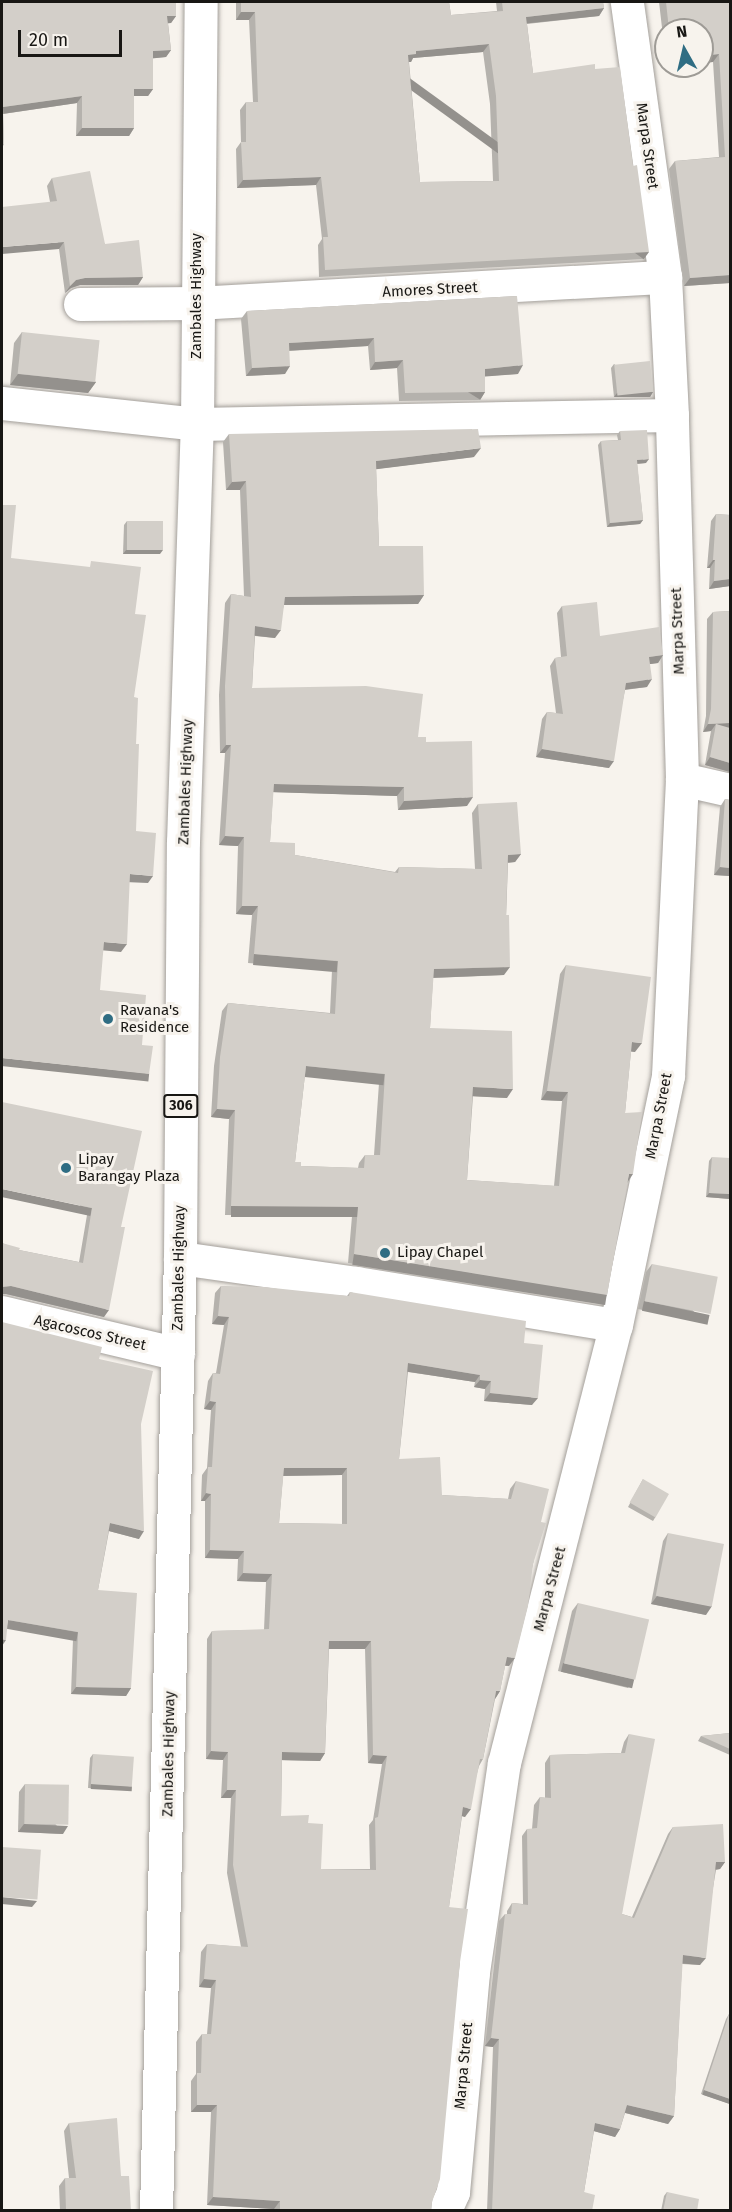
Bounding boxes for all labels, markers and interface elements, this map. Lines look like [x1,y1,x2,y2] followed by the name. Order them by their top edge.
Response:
[21,18,124,56] scale bar
[654,18,714,78] north arrow
[675,22,688,42] text: N
[29,29,68,51] text: 20 m
[632,102,662,190] street label: Marpa Street
[188,233,206,359] street label: Zambales Highway
[382,279,478,301] street label: Amores Street
[667,587,689,675] street label: Marpa Street
[175,719,197,845] street label: Zambales Highway
[120,1001,189,1036] place label: Ravana's Residence
[101,1012,115,1026] marker: Ravana's Residence
[642,1071,676,1161] street label: Marpa Street
[163,1095,199,1117] road number: 306
[78,1150,180,1185] place label: Lipay Barangay Plaza
[59,1161,73,1175] marker: Lipay Barangay Plaza
[169,1205,189,1331] street label: Zambales Highway
[397,1244,483,1262] place label: Lipay Chapel
[378,1246,392,1260] marker: Lipay Chapel
[32,1311,148,1355] street label: Agacoscos Street
[530,1545,570,1633] street label: Marpa Street
[159,1691,179,1817] street label: Zambales Highway
[451,2022,477,2110] street label: Marpa Street

